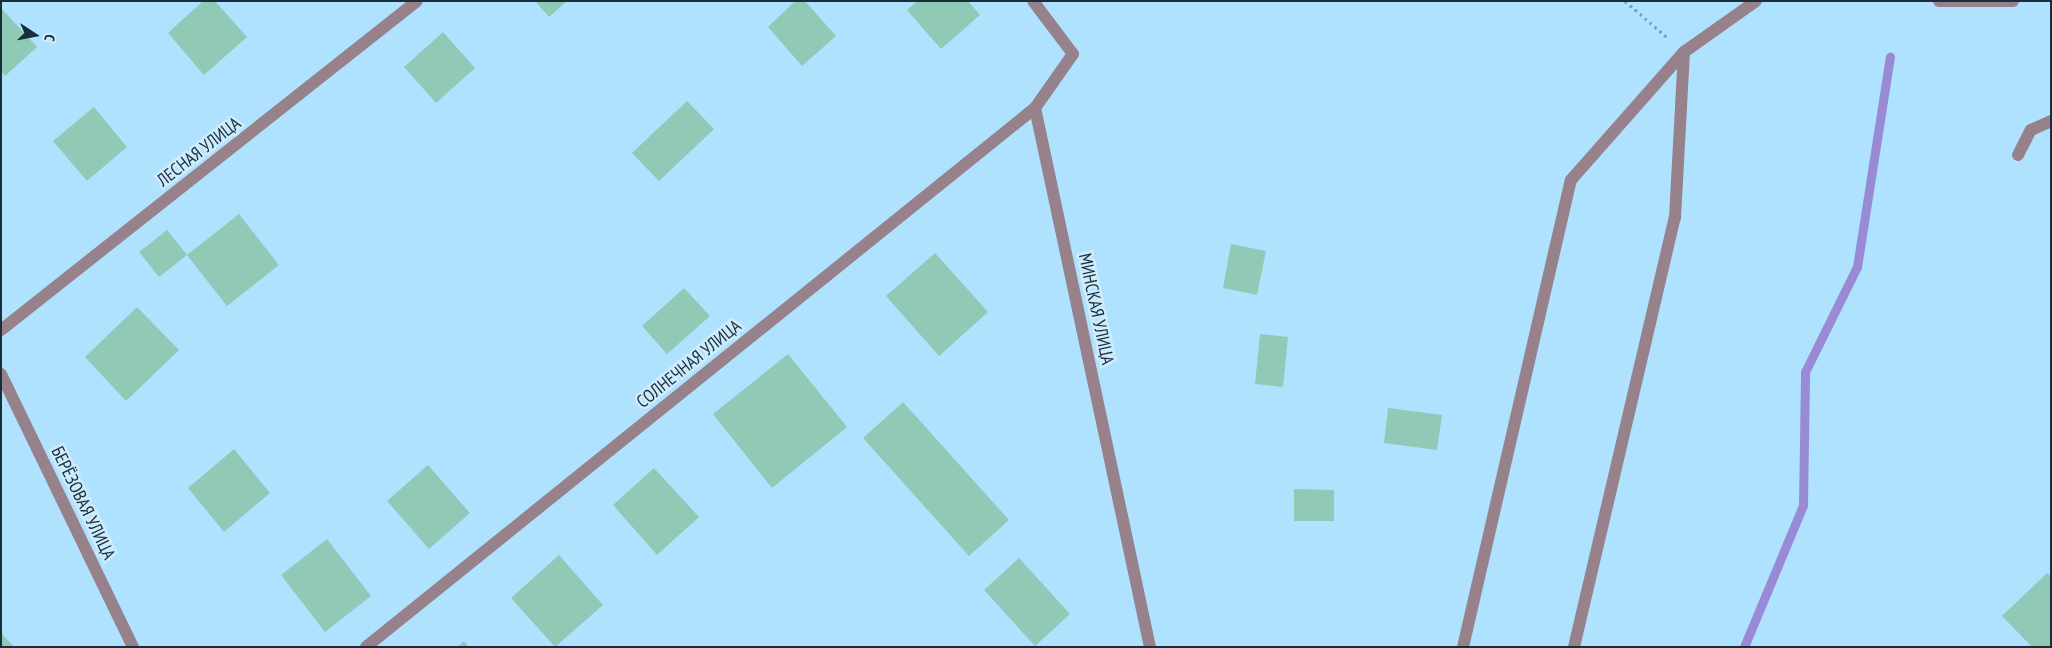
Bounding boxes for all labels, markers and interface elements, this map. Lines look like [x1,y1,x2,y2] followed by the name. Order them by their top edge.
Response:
[10,10,60,60] north arrow
[40,33,59,43] text: С
[153,113,245,191] street label: ЛЕСНАЯ УЛИЦА
[1074,251,1118,367] street label: МИНСКАЯ УЛИЦА
[632,315,746,413] street label: СОЛНЕЧНАЯ УЛИЦА
[46,443,120,563] street label: БЕРЁЗОВАЯ УЛИЦА

